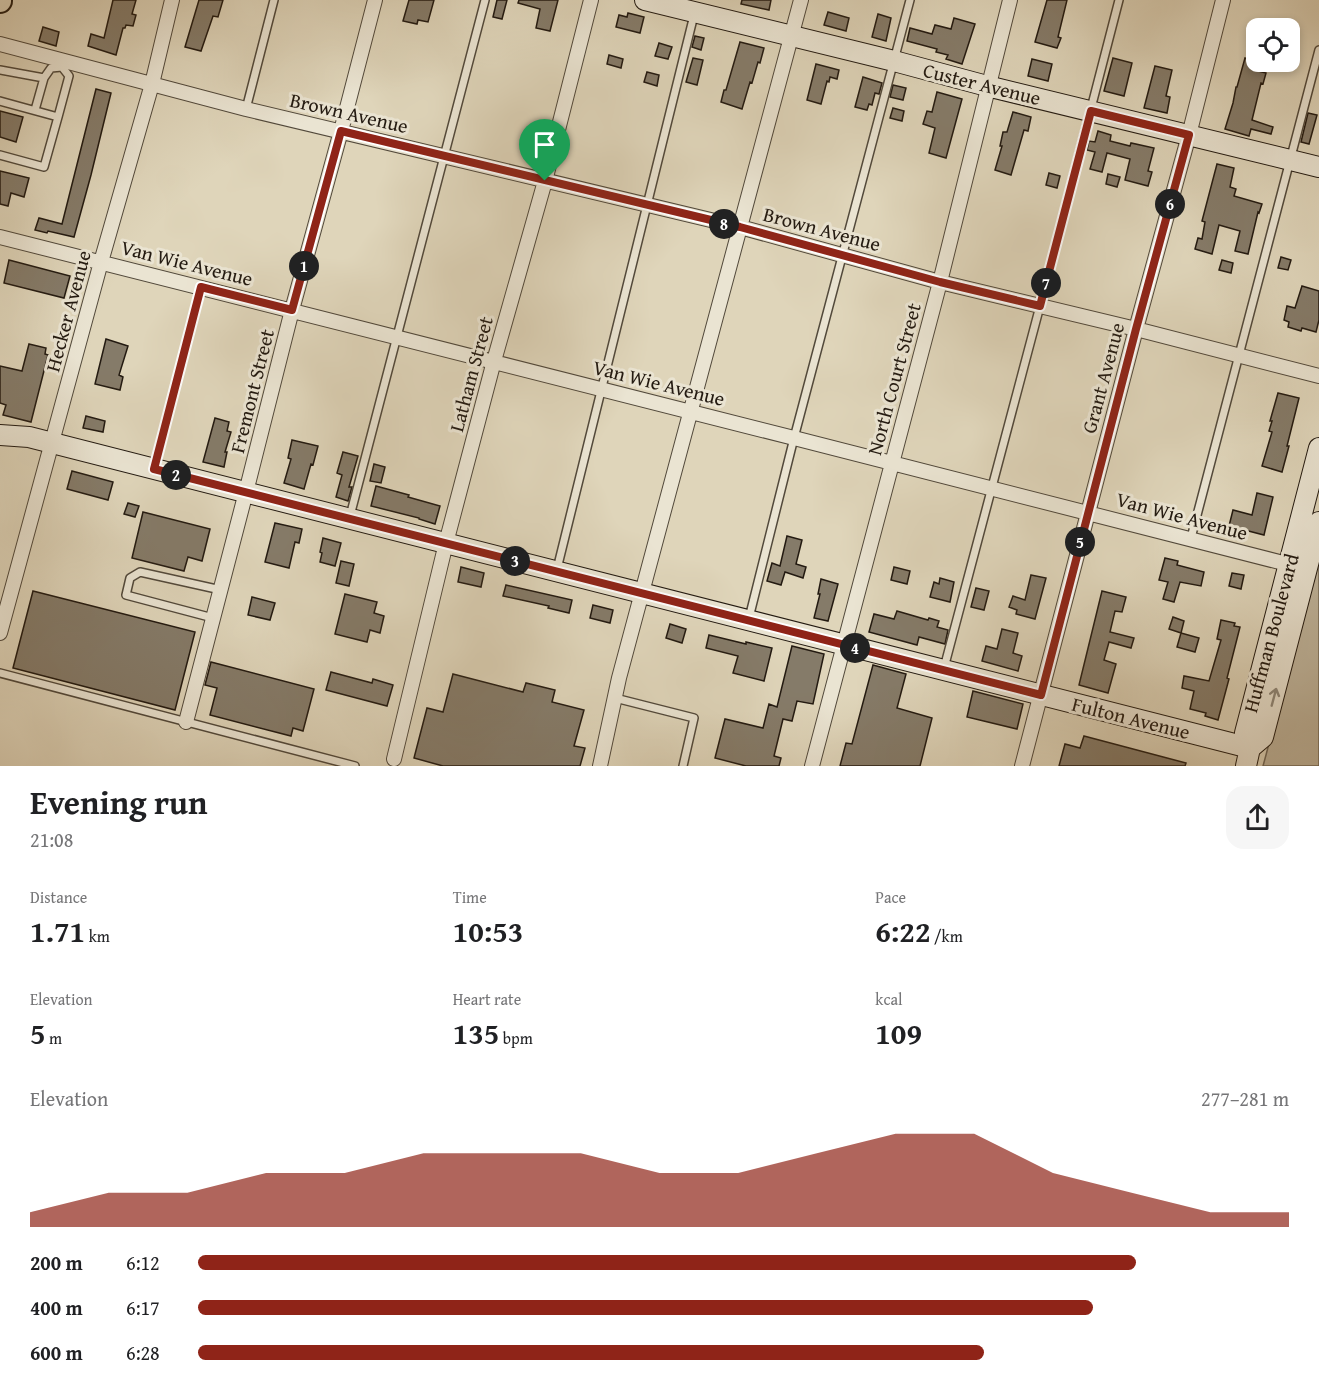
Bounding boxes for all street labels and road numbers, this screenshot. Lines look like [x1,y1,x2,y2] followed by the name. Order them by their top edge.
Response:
[920,55,1044,112] street label: Custer Avenue
[287,85,411,140] street label: Brown Avenue
[760,199,884,258] street label: Brown Avenue
[118,232,256,293] street label: Van Wie Avenue
[37,247,98,375] street label: Hecker Avenue
[859,300,928,458] street label: North Court Street
[441,313,500,435] street label: Latham Street
[1074,319,1131,436] street label: Grant Avenue
[222,326,281,456] street label: Fremont Street
[590,352,728,413] street label: Van Wie Avenue
[1113,484,1251,547] street label: Van Wie Avenue
[1235,550,1306,716] street label: Huffman Boulevard
[1069,689,1193,746] street label: Fulton Avenue

